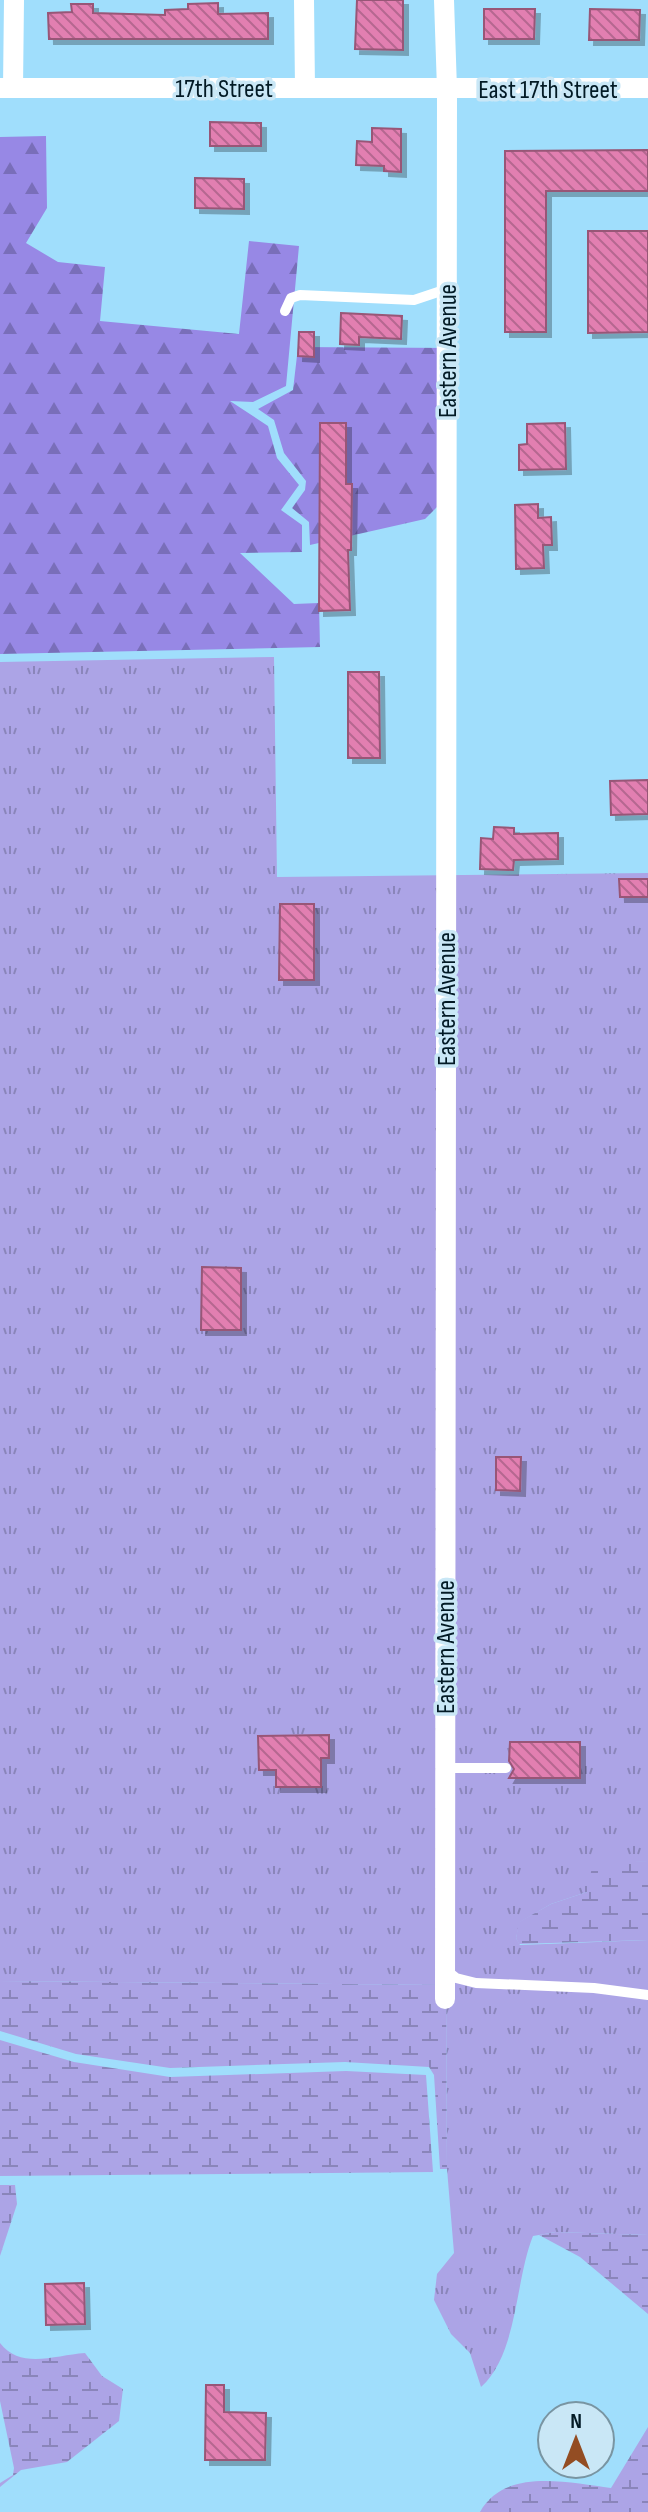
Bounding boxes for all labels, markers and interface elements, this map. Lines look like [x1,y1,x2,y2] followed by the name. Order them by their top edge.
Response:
[175,74,273,105] street label: 17th Street
[478,75,618,106] street label: East 17th Street
[433,284,464,418] street label: Eastern Avenue
[432,932,463,1066] street label: Eastern Avenue
[431,1580,462,1714] street label: Eastern Avenue
[536,2400,616,2480] north arrow
[570,2408,582,2435] text: N

